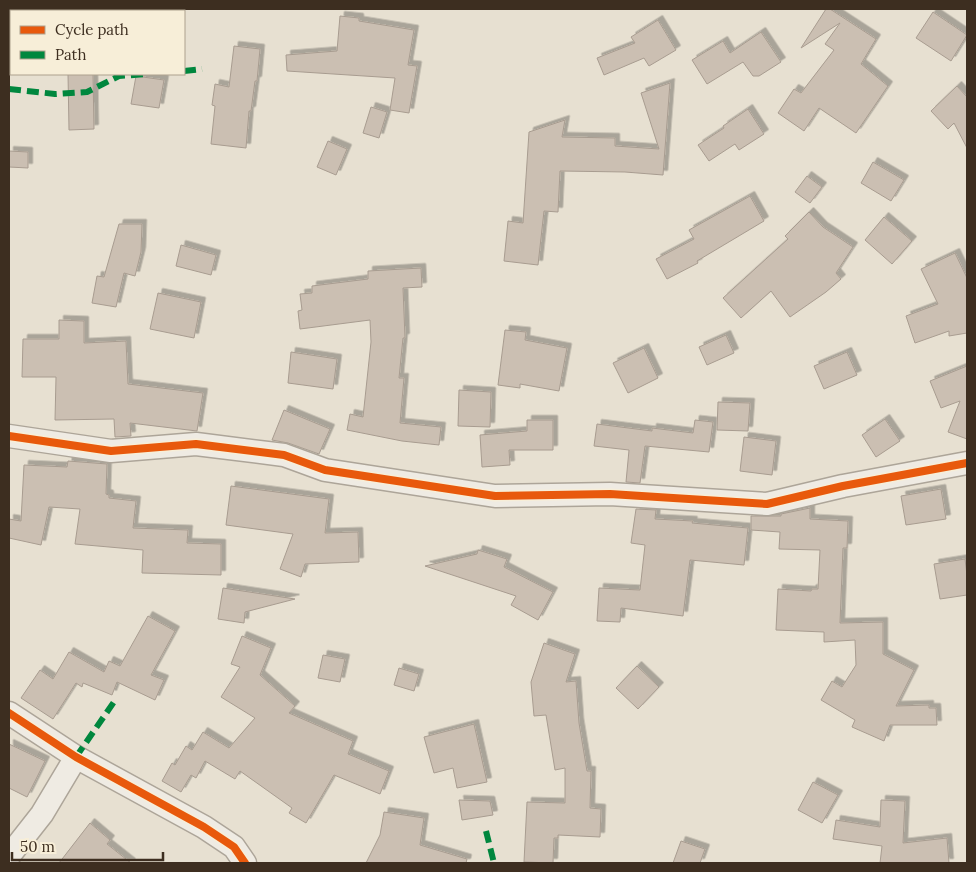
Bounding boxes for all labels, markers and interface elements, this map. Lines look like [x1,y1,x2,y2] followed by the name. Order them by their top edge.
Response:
[10,10,185,75] legend
[55,20,129,39] text: Cycle path
[55,45,86,64] text: Path
[12,830,164,862] scale bar
[20,837,55,856] text: 50 m

